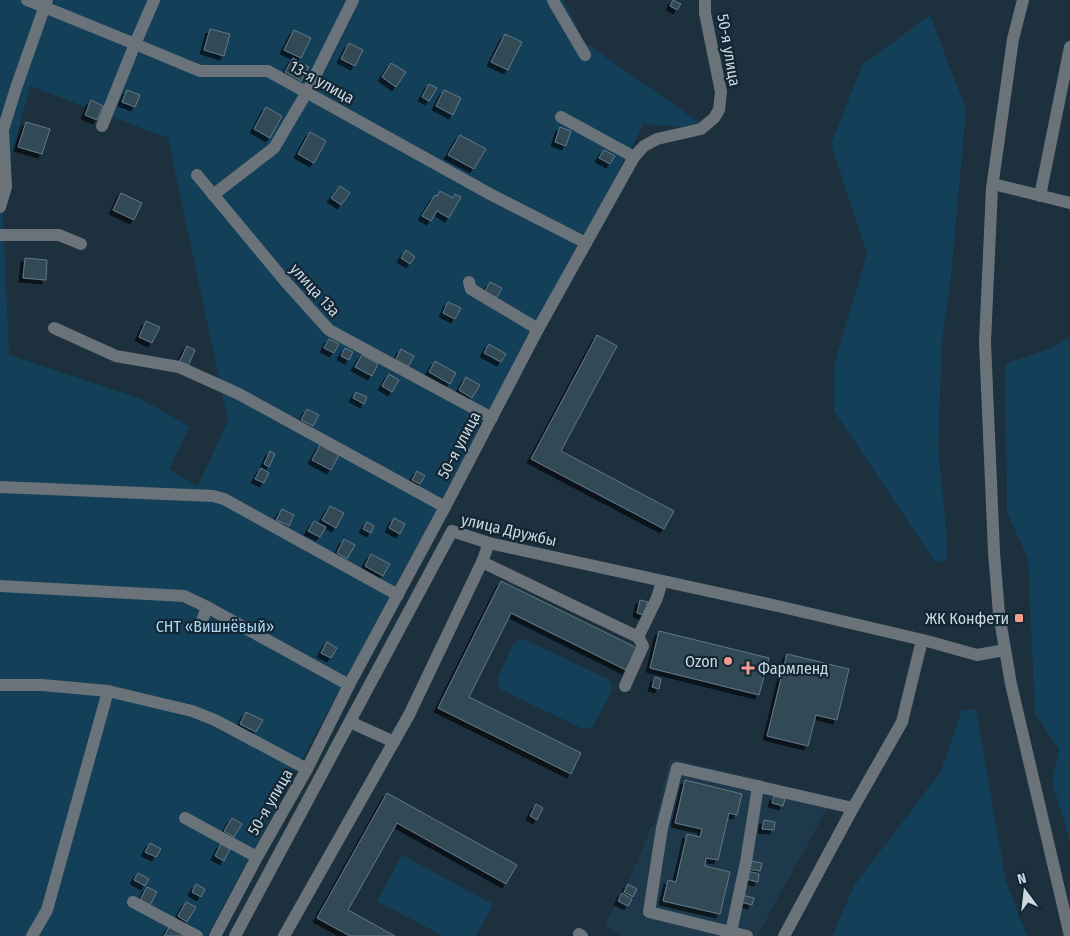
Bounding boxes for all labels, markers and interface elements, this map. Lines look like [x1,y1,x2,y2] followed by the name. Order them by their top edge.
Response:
[713,12,745,88] street label: 50-я улица
[286,56,358,108] street label: 13-я улица
[286,259,344,321] street label: улица 13а
[433,408,485,482] street label: 50-я улица
[459,510,559,550] street label: улица Дружбы
[925,609,1009,628] place label: ЖК Конфети
[1013,612,1025,624] marker: ЖК Конфети
[156,617,274,636] park label: СНТ «Вишнёвый»
[685,652,718,671] place label: Ozon
[722,655,734,667] marker: Ozon
[758,659,828,678] place label: Фармленд
[742,662,754,674] marker: Фармленд
[243,765,297,838] street label: 50-я улица
[1000,866,1050,916] north arrow
[1016,870,1028,888] text: N

